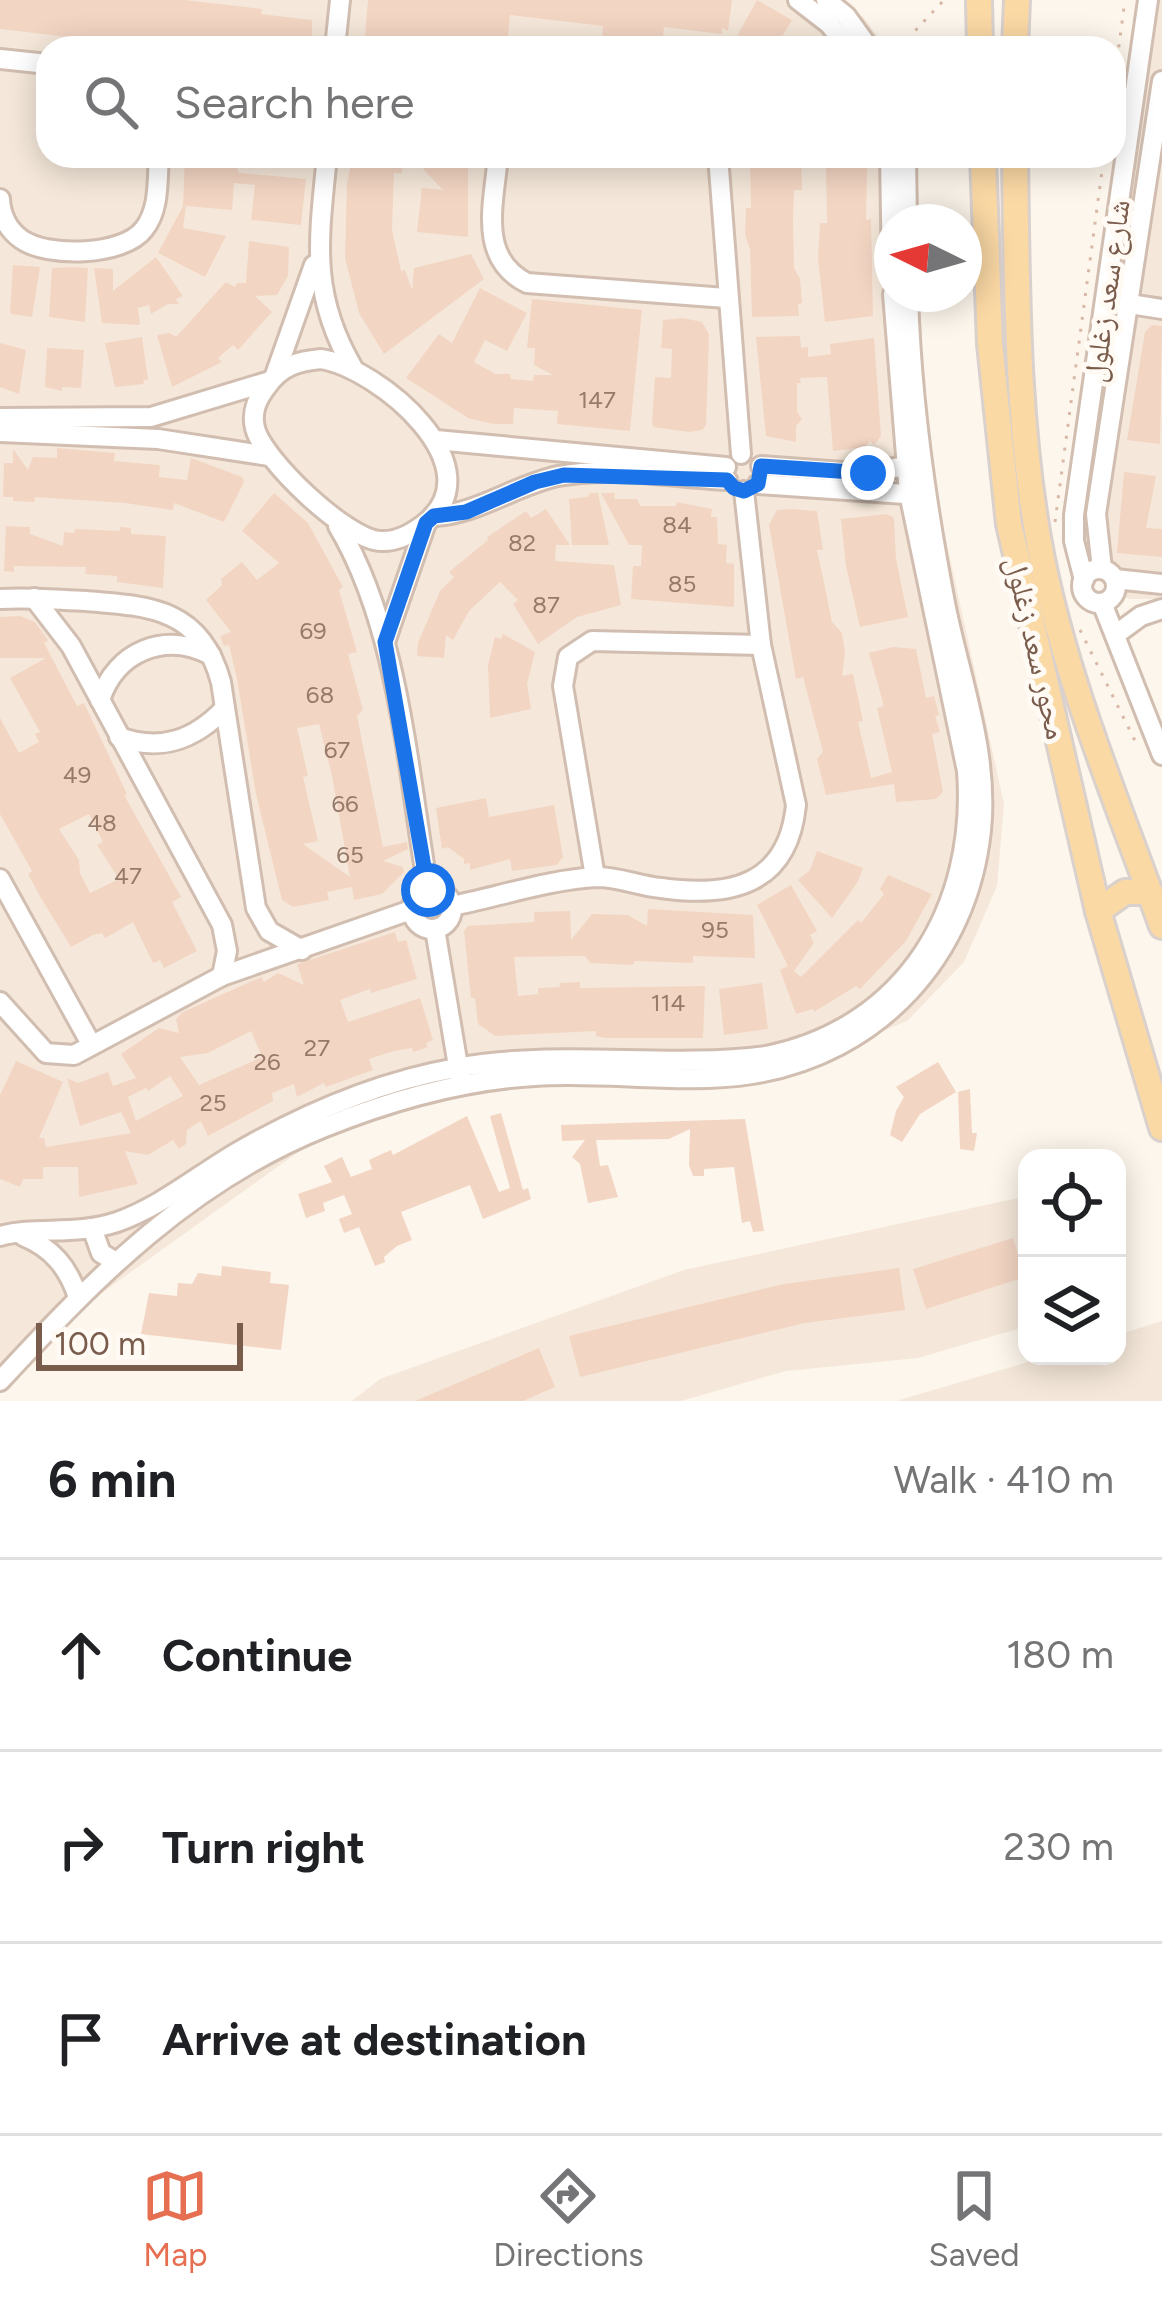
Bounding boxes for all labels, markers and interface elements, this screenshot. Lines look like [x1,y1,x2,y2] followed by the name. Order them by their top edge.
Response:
[36,36,1126,168] search box
[78,69,144,135] icon: search
[174,75,414,129] text: Search here
[1075,197,1139,385] street label: شارع سعد زغلول
[874,204,982,312] north arrow
[578,385,616,414] house number: 147
[841,446,895,500] route end
[662,510,692,539] house number: 84
[508,528,536,557] house number: 82
[997,553,1075,743] street label: محور سعد زغلول
[668,569,696,598] house number: 85
[532,590,560,619] house number: 87
[299,616,327,645] house number: 69
[306,680,334,709] house number: 68
[324,735,350,764] house number: 67
[63,760,91,789] house number: 49
[331,789,359,818] house number: 66
[87,808,117,837] house number: 48
[336,840,364,869] house number: 65
[114,861,142,890] house number: 47
[401,863,455,917] route start
[701,915,729,944] house number: 95
[651,988,685,1017] house number: 114
[304,1033,330,1062] house number: 27
[254,1047,281,1076] house number: 26
[199,1088,227,1117] house number: 25
[1018,1149,1126,1365] map controls
[1018,1149,1126,1257] button: locate
[1018,1257,1126,1365] button: layers
[36,1317,243,1370] scale bar
[54,1324,146,1363] text: 100 m
[48,1449,177,1510] text: 6 min
[893,1456,1114,1503] text: Walk · 410 m
[48,1622,114,1688] icon: ahead
[162,1628,352,1682] text: Continue
[1006,1631,1114,1678] text: 180 m
[48,1814,114,1880] icon: right
[162,1820,365,1874] text: Turn right
[1003,1823,1114,1870] text: 230 m
[48,2006,114,2072] icon: arrive
[162,2012,586,2066] text: Arrive at destination
[142,2163,208,2274] tab: Map
[493,2163,644,2274] tab: Directions
[929,2163,1020,2274] tab: Saved

